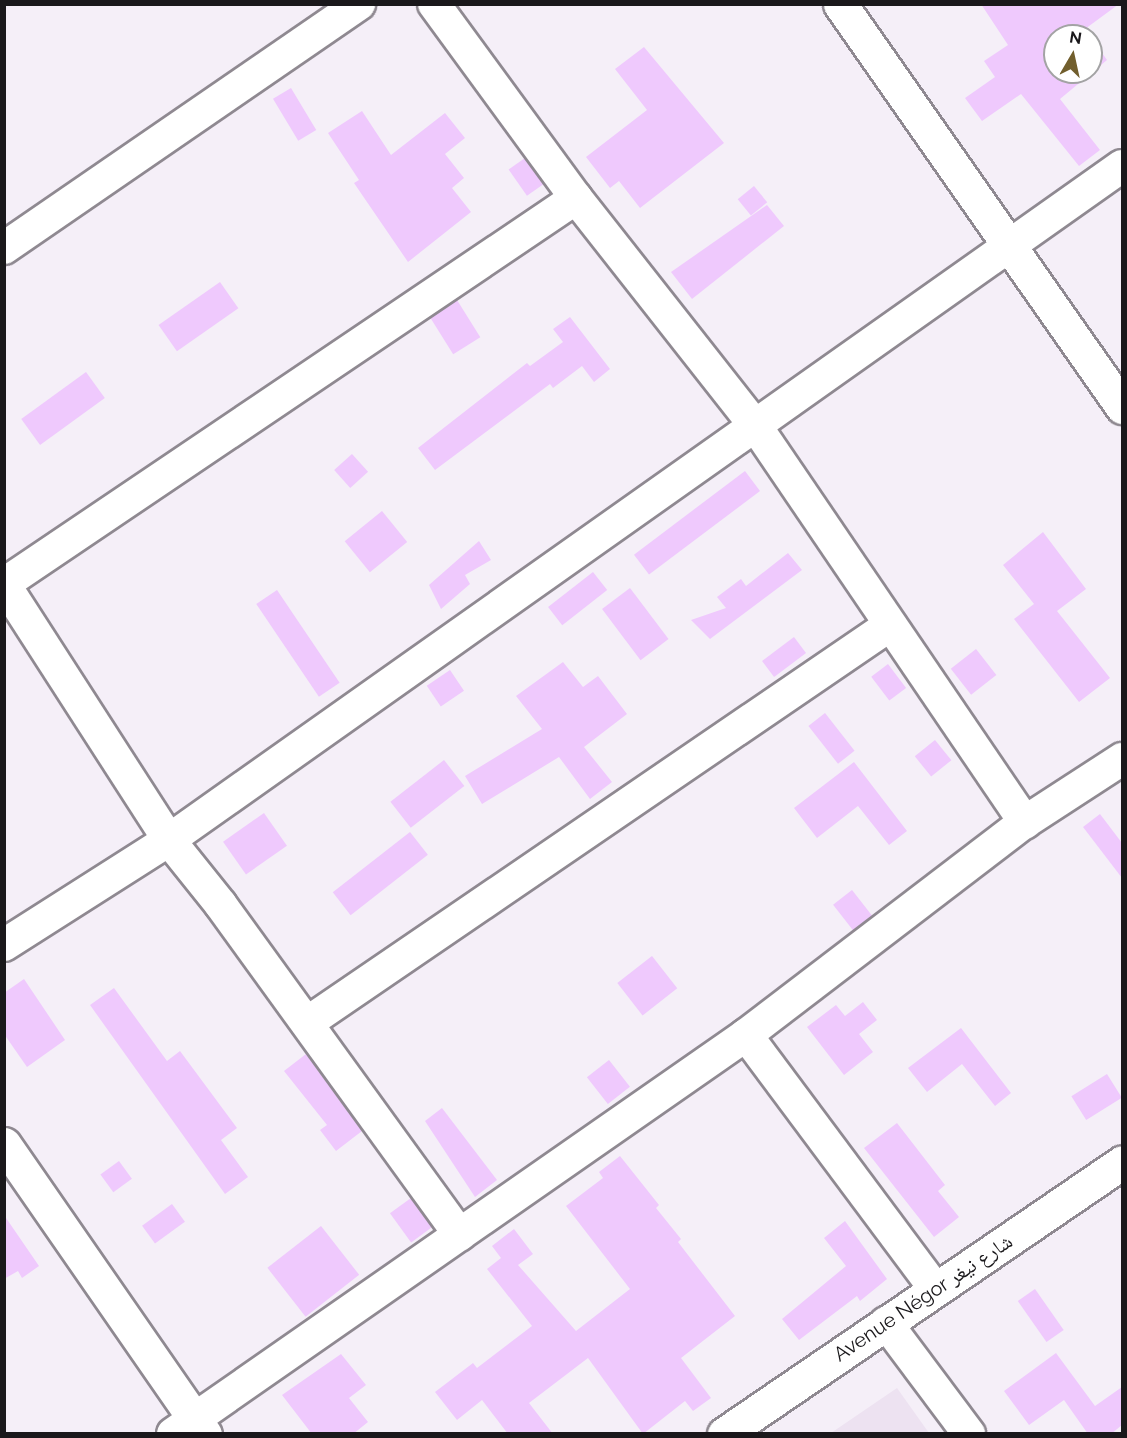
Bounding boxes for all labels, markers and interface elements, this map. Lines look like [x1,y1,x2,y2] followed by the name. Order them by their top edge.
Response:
[1043,24,1103,84] north arrow
[1068,27,1083,48] text: N
[829,1229,1017,1367] street label: Avenue Négor شارع نيغر

